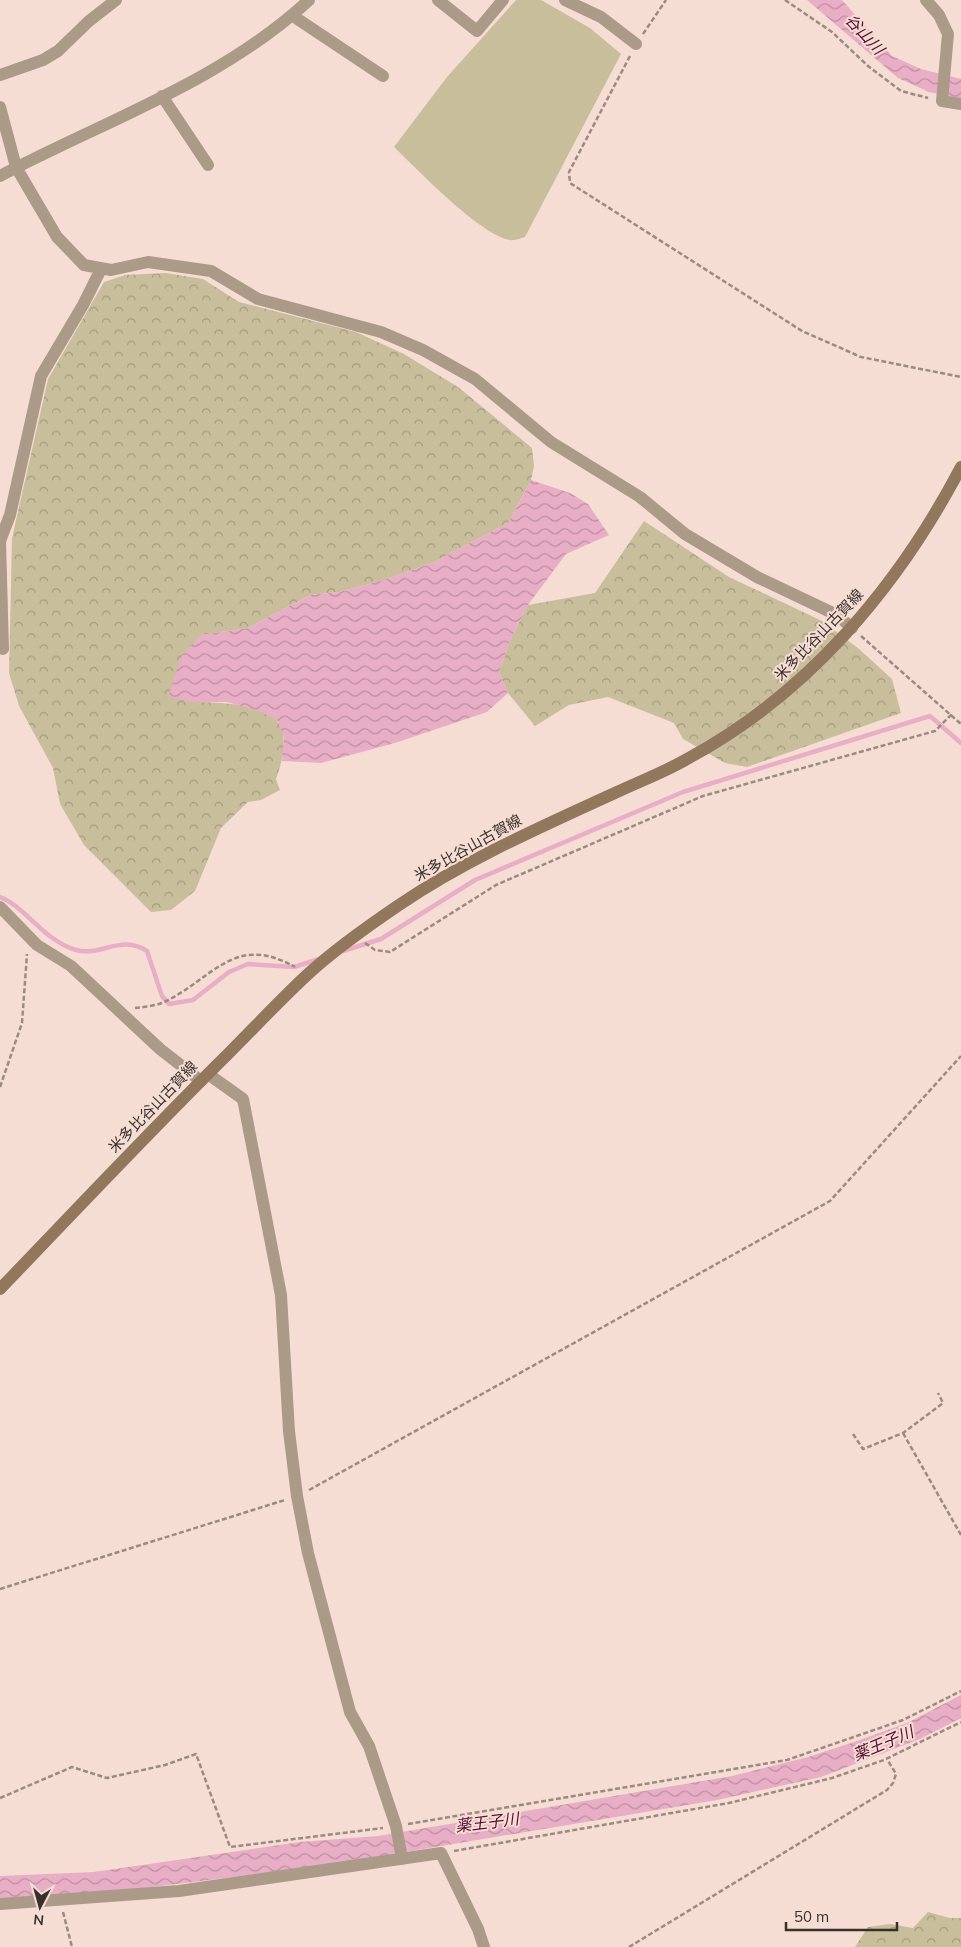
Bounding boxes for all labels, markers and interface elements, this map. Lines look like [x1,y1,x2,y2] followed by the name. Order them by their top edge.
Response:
[841,10,890,60] water label: 谷山川
[770,585,867,684] street label: 米多比谷山古賀線
[411,810,525,885] street label: 米多比谷山古賀線
[104,1057,201,1156] street label: 米多比谷山古賀線
[850,1721,918,1765] water label: 薬王子川
[454,1808,522,1836] water label: 薬王子川
[15,1882,65,1932] north arrow
[786,1900,897,1932] scale bar
[794,1907,829,1926] text: 50 m
[32,1910,45,1929] text: N

